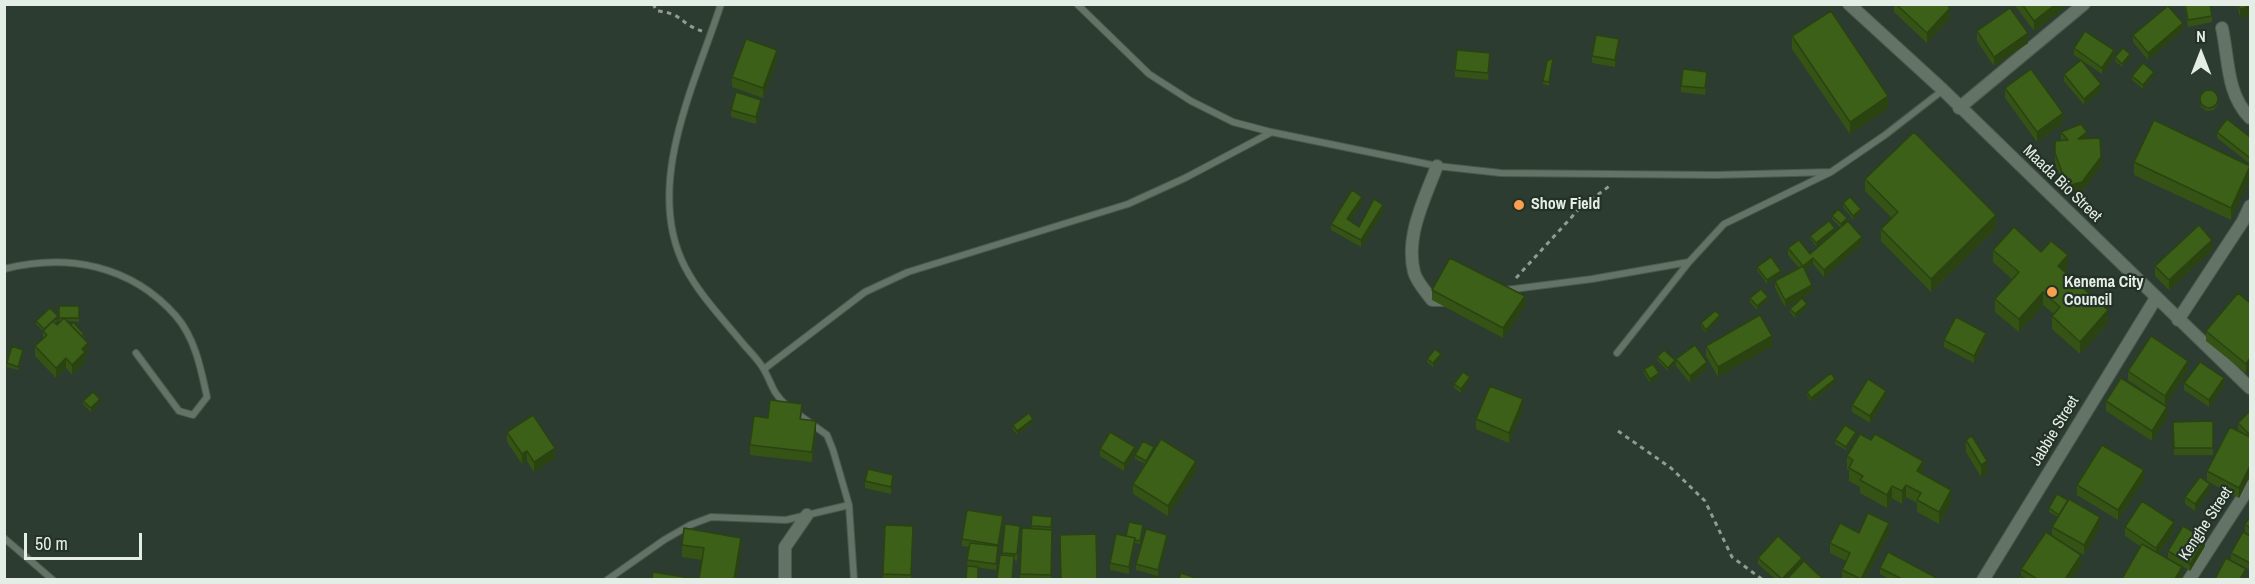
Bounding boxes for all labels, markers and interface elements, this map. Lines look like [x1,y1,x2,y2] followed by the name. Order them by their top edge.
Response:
[2171,24,2231,84] north arrow
[2196,25,2206,47] text: N
[2019,142,2105,226] street label: Maada Bio Street
[1531,195,1600,215] place label: Show Field
[1512,198,1526,212] marker: Show Field
[2064,273,2143,311] place label: Kenema City Council
[2045,285,2059,299] marker: Kenema City Council
[2027,393,2083,469] street label: Jabbie Street
[2175,484,2237,564] street label: Kenghe Street
[27,521,146,559] scale bar
[35,531,68,556] text: 50 m

